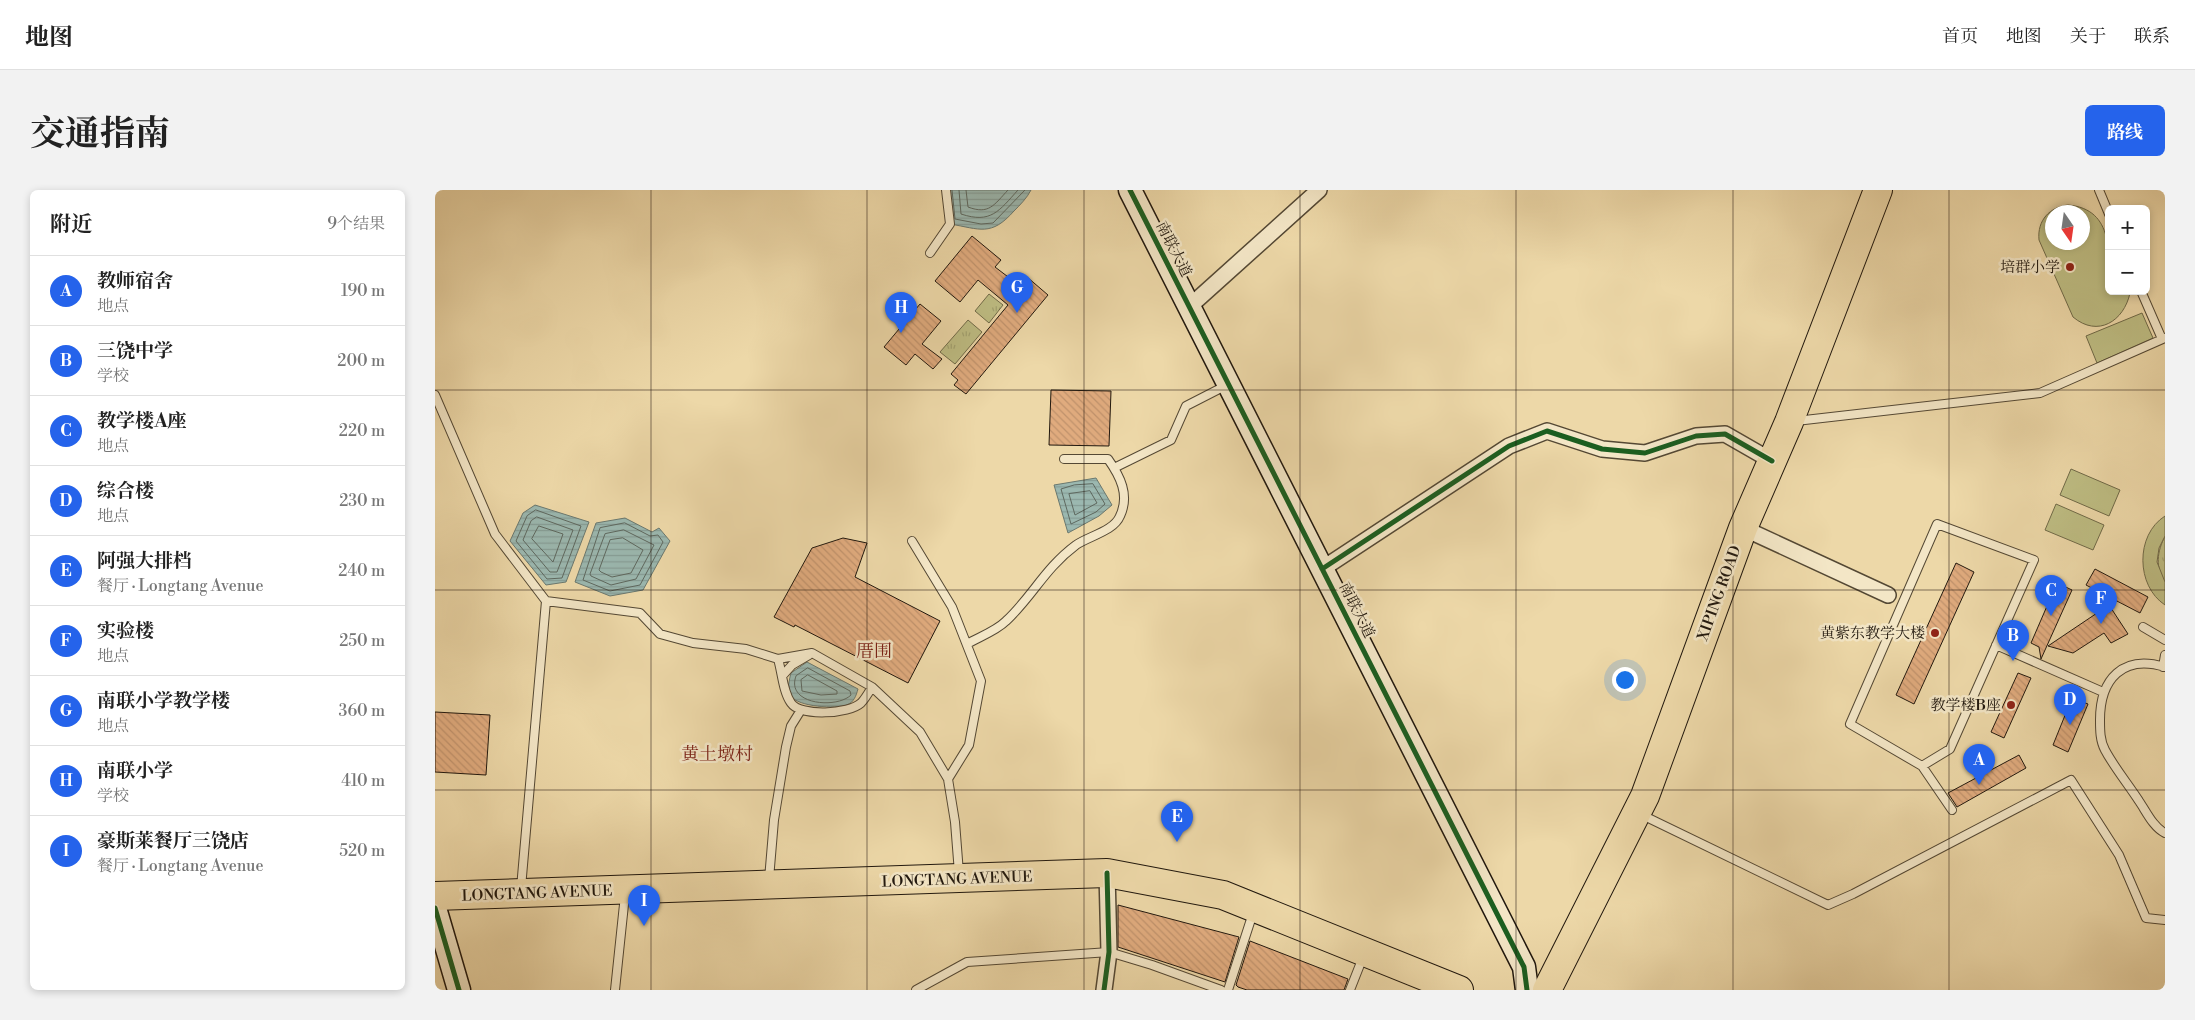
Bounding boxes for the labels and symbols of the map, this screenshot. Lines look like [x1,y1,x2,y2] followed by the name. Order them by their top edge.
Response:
[2045,205,2090,250] north arrow
[1151,218,1196,280] street label: 南联大道
[2000,258,2060,277] place label: 培群小学
[2064,261,2076,273] marker: 培群小学
[1001,272,1033,313] pin: G
[885,292,917,333] pin: H
[1693,543,1745,644] street label: XIPING ROAD
[2035,575,2067,616] pin: C
[1334,579,1379,641] street label: 南联大道
[2085,583,2117,624] pin: F
[1997,620,2029,661] pin: B
[1820,624,1925,643] place label: 黄紫东教学大楼
[1929,627,1941,639] marker: 黄紫东教学大楼
[856,640,892,663] district label: 厝围
[1612,667,1638,693] your location
[2054,684,2086,725] pin: D
[1930,696,2001,715] place label: 教学楼B座
[2005,699,2017,711] marker: 教学楼B座
[681,743,753,766] district label: 黄土墩村
[1963,744,1995,785] pin: A
[1161,801,1193,842] pin: E
[881,867,1033,892] street label: LONGTANG AVENUE
[461,881,613,906] street label: LONGTANG AVENUE
[628,885,660,926] pin: I

